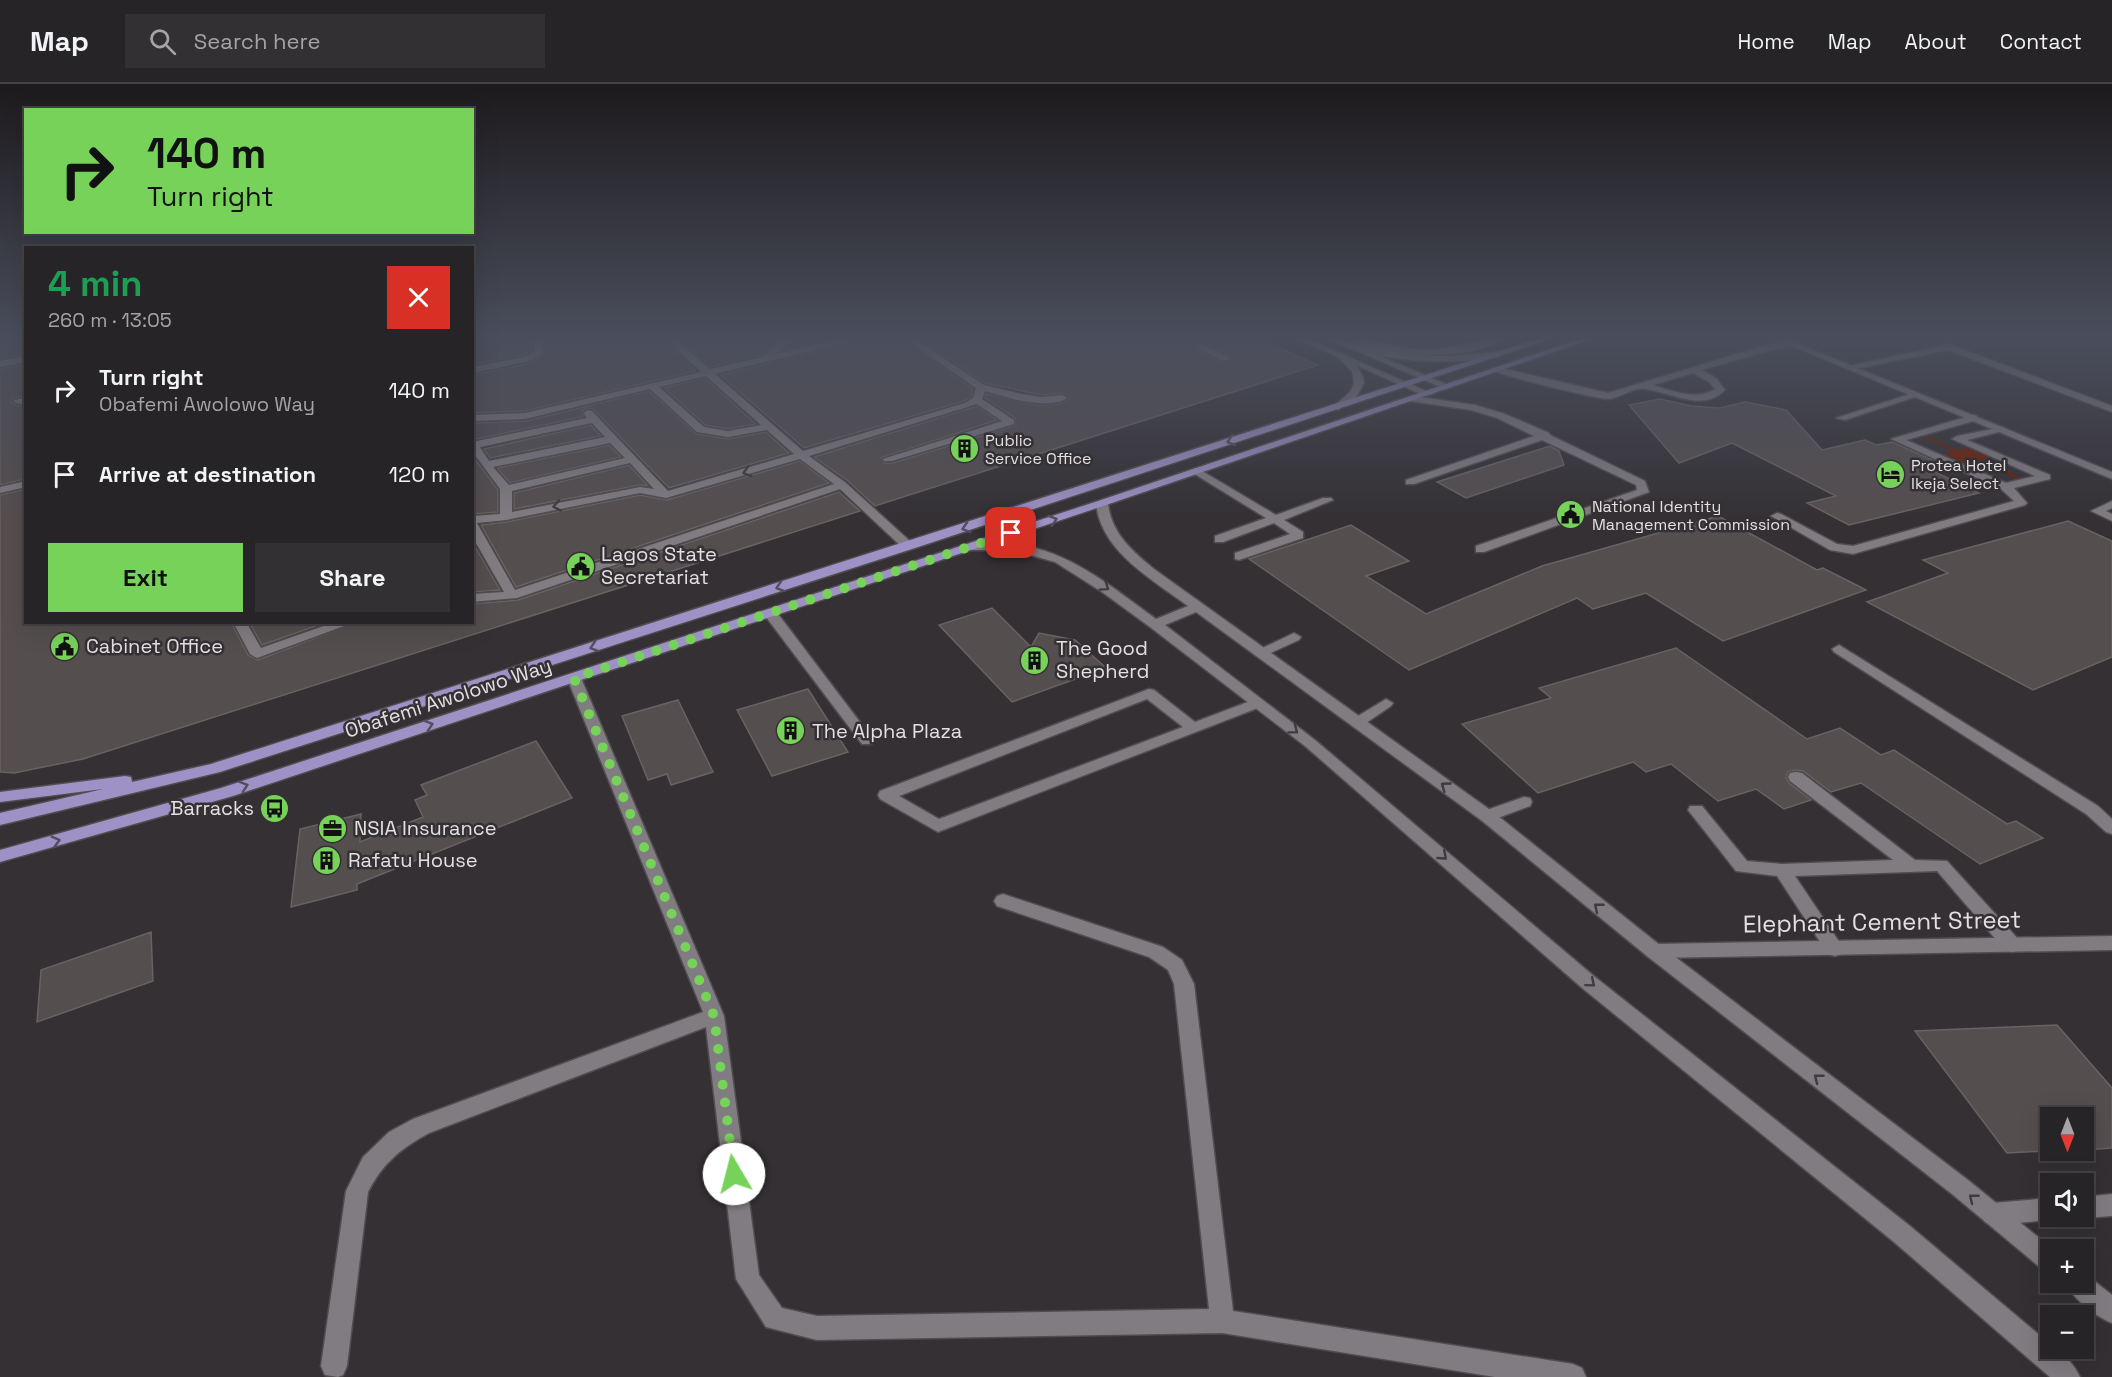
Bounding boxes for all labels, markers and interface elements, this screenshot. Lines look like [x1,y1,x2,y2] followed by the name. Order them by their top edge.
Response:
[125,14,545,68] search box
[30,23,89,59] text: Map
[146,25,179,58] icon: search
[194,27,321,55] text: Search here
[1737,28,1795,55] text: Home
[1828,28,1872,55] text: Map
[1905,28,1967,55] text: About
[2000,28,2082,55] text: Contact
[147,127,266,180] text: 140 m
[48,132,126,210] icon: right
[147,179,274,214] text: Turn right
[48,261,143,307] text: 4 min
[387,266,450,329] button: close
[48,307,172,333] text: 260 m · 13:05
[99,363,204,391] text: Turn right
[48,374,81,407] icon: right
[388,376,450,404] text: 140 m
[99,391,315,417] text: Obafemi Awolowo Way
[985,430,1092,469] place label: Public Service Office
[948,433,980,465] building icon: Public Service Office
[1226,434,1237,447] one-way arrow
[1911,455,2006,494] place label: Protea Hotel Ikeja Select
[48,458,81,491] icon: arrive
[1874,458,1906,490] hotel icon: Protea Hotel Ikeja Select
[99,460,316,488] text: Arrive at destination
[389,460,450,488] text: 120 m
[742,465,753,477] one-way arrow
[1592,496,1790,535] place label: National Identity Management Commission
[553,499,563,512] one-way arrow
[1555,499,1587,531] public building icon: National Identity Management Commission
[985,507,1036,558] pin
[1047,514,1058,527] one-way arrow
[994,516,1027,549] icon: arrive
[961,521,972,533] one-way arrow
[601,541,717,590] place label: Lagos State Secretariat
[48,543,243,612] button: Exit
[255,543,450,612] button: Share
[564,550,596,582] public building icon: Lagos State Secretariat
[775,580,786,593] one-way arrow
[1098,580,1109,591] one-way arrow
[49,630,81,662] public building icon: Cabinet Office
[86,633,223,659] place label: Cabinet Office
[1056,635,1149,684] place label: The Good Shepherd
[589,639,600,652] one-way arrow
[1019,644,1051,676] building icon: The Good Shepherd
[341,652,555,744] street label: Obafemi Awolowo Way
[775,715,807,747] building icon: The Alpha Plaza
[812,718,962,744] place label: The Alpha Plaza
[423,720,434,733] one-way arrow
[1287,723,1298,734] one-way arrow
[238,781,249,794] one-way arrow
[1441,782,1452,793] one-way arrow
[259,792,291,824] bus stop icon: Barracks
[170,795,254,821] place label: Barracks
[317,812,349,844] office icon: NSIA Insurance
[354,815,497,841] place label: NSIA Insurance
[51,836,61,848] one-way arrow
[311,844,343,876] building icon: Rafatu House
[348,847,478,873] place label: Rafatu House
[1436,849,1447,860] one-way arrow
[1594,903,1605,914] one-way arrow
[1742,904,2022,939] street label: Elephant Cement Street
[1584,976,1595,987] one-way arrow
[1814,1075,1825,1086] one-way arrow
[2040,1107,2094,1161] north arrow
[2040,1107,2094,1359] map controls
[702,1142,766,1206] position arrow
[2040,1173,2094,1227] button: sound
[1968,1194,1979,1205] one-way arrow
[2040,1239,2094,1293] button: +
[2040,1305,2094,1359] button: −

